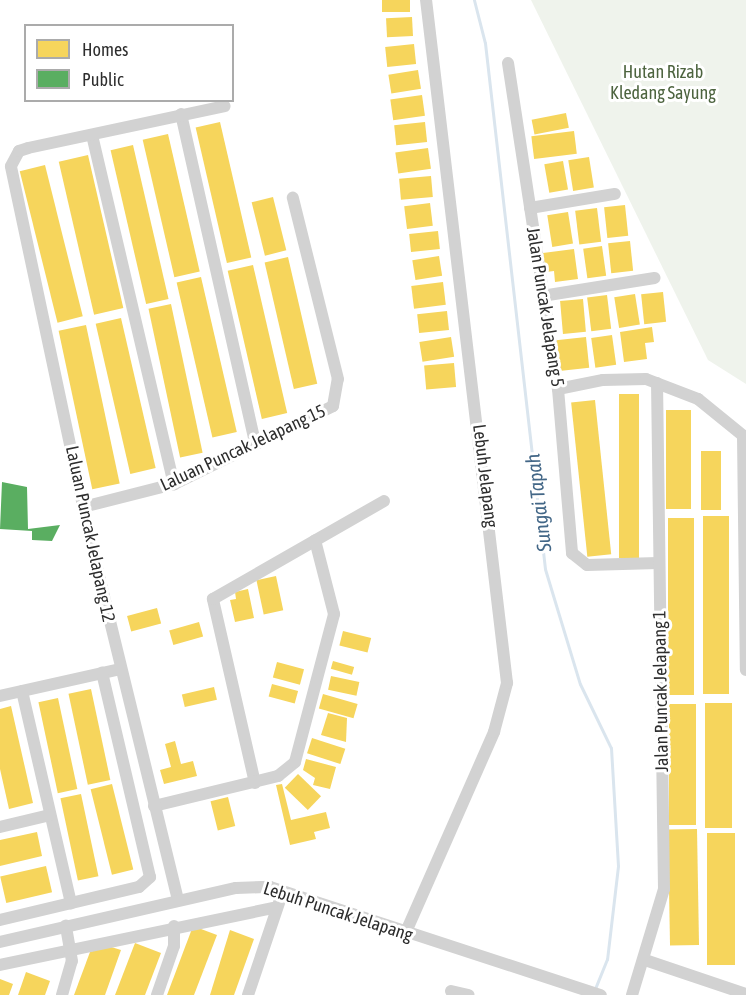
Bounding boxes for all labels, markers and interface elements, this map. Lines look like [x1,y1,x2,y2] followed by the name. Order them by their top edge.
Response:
[24,24,234,102] legend
[82,39,128,60] text: Homes
[610,62,716,104] park label: Hutan Rizab Kledang Sayung
[82,69,124,90] text: Public
[522,226,568,388] street label: Jalan Puncak Jelapang 5
[157,400,329,496] street label: Laluan Puncak Jelapang 15
[468,423,502,529] street label: Lebuh Jelapang
[61,444,119,624] street label: Laluan Puncak Jelapang 12
[520,453,556,553] water label: Sungai Tapah
[649,610,673,772] street label: Jalan Puncak Jelapang 1
[261,878,415,946] street label: Lebuh Puncak Jelapang

